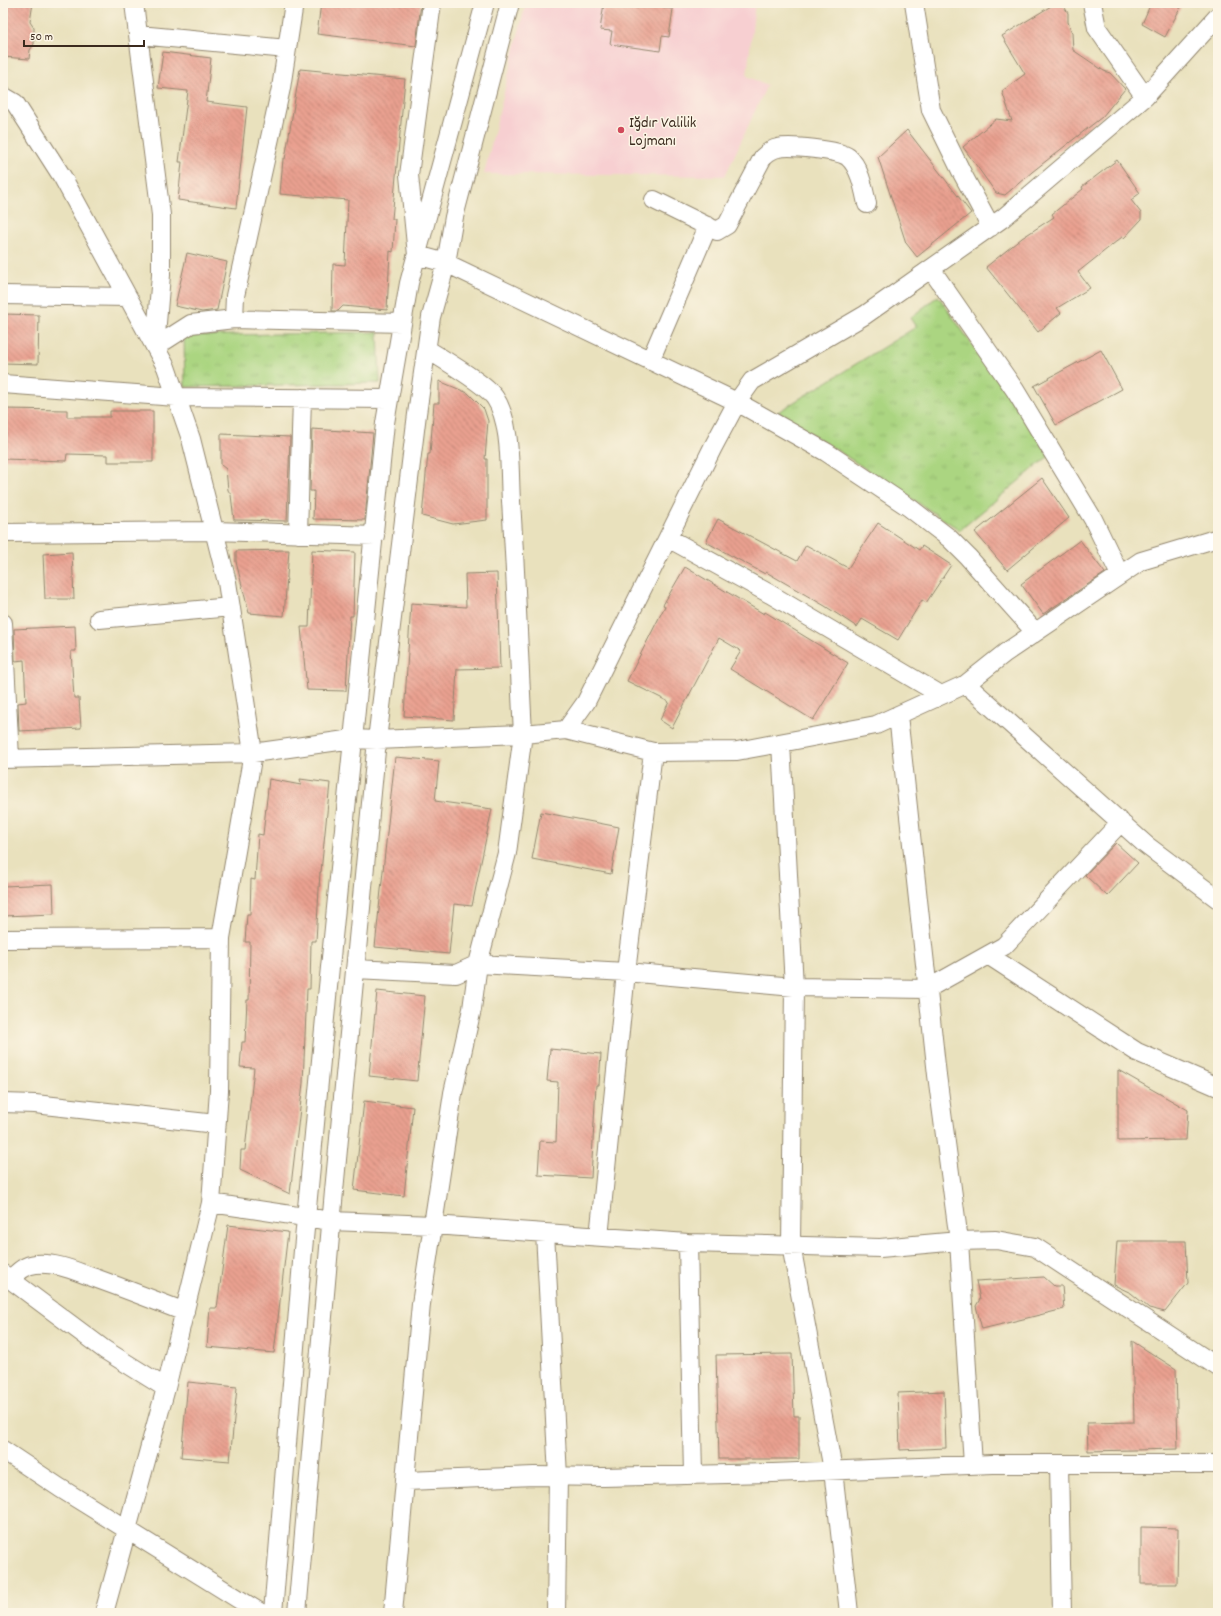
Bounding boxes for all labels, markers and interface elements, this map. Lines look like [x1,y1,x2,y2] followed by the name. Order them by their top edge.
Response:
[24,22,144,48] scale bar
[30,29,53,46] text: 50 m
[629,112,696,153] place label: Iğdır Valilik Lojmanı
[616,125,626,135] marker: Iğdır Valilik Lojmanı

